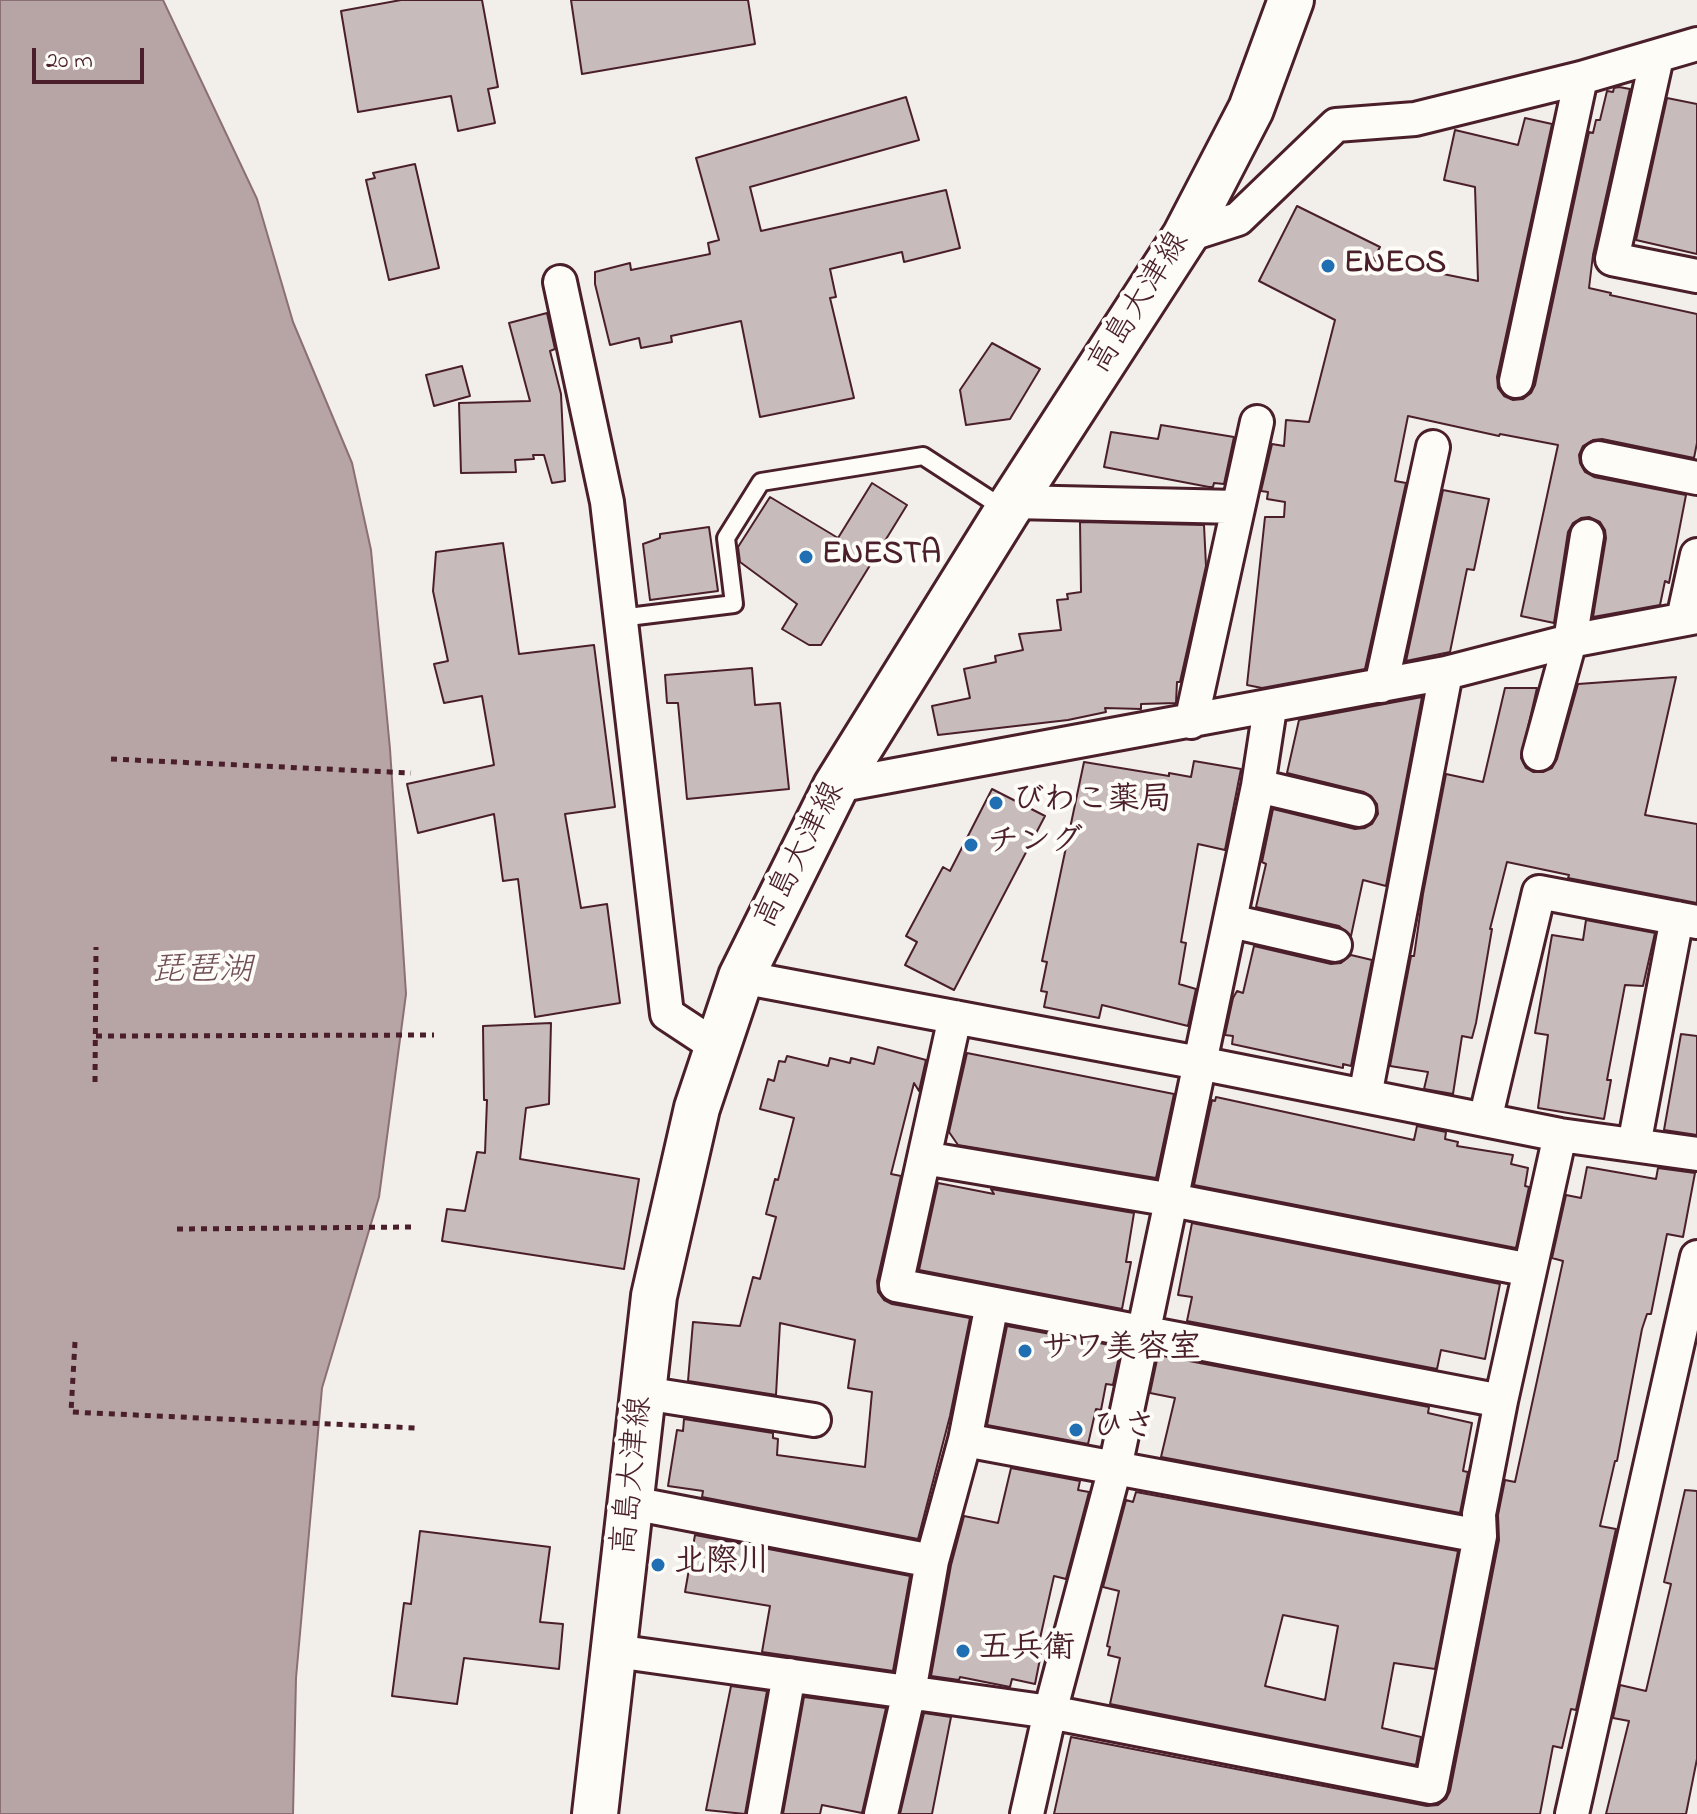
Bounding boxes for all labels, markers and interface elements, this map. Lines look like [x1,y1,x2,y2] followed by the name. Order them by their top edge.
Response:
[36,32,148,82] scale bar
[46,44,93,79] text: 20 m
[1082,226,1200,382] street label: 高島大津線
[1344,247,1446,285] place label: ENEOS
[1319,257,1337,275] marker: ENEOS
[822,538,941,576] place label: ENESTA
[797,548,815,566] marker: ENESTA
[749,776,855,936] street label: 高島大津線
[1012,784,1172,822] place label: びわこ薬局
[987,794,1005,812] marker: びわこ薬局
[987,826,1083,864] place label: チング
[962,836,980,854] marker: チング
[151,953,253,993] water label: 琵琶湖
[1041,1332,1201,1370] place label: サワ美容室
[1016,1342,1034,1360] marker: サワ美容室
[608,1394,662,1558] street label: 高島大津線
[1092,1411,1156,1449] place label: ひさ
[1067,1421,1085,1439] marker: ひさ
[674,1546,770,1584] place label: 北際川
[649,1556,667,1574] marker: 北際川
[979,1632,1075,1670] place label: 五兵衛
[954,1642,972,1660] marker: 五兵衛

